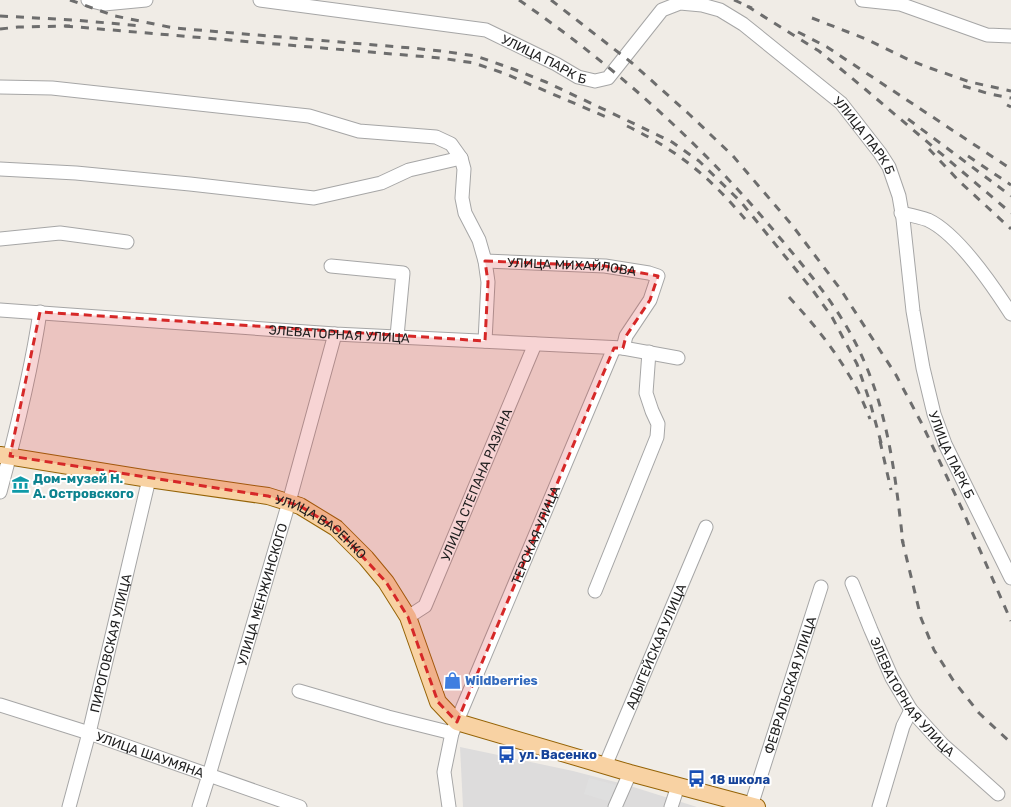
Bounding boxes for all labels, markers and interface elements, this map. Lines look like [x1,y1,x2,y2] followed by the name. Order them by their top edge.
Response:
[499,32,588,87] street label: УЛИЦА ПАРК Б
[831,93,898,176] street label: УЛИЦА ПАРК Б
[507,255,638,279] street label: УЛИЦА МИХАЙЛОВА
[268,322,410,346] street label: ЭЛЕВАТОРНАЯ УЛИЦА
[438,406,515,563] street label: УЛИЦА СТЕПАНА РАЗИНА
[926,409,977,501] street label: УЛИЦА ПАРК Б
[33,471,134,501] place label: Дом-музей Н. А. Островского
[10,475,30,495] museum icon: Дом-музей Н. А. Островского
[508,483,563,587] street label: ТЕРСКАЯ УЛИЦА
[273,492,369,562] street label: УЛИЦА ВАСЕНКО
[235,521,290,667] street label: УЛИЦА МЕНЖИНСКОГО
[87,572,134,714] street label: ПИРОГОВСКАЯ УЛИЦА
[623,581,689,711] street label: АДЫГЕЙСКАЯ УЛИЦА
[761,614,819,756] street label: ФЕВРАЛЬСКАЯ УЛИЦА
[867,635,958,760] street label: ЭЛЕВАТОРНАЯ УЛИЦА
[442,670,462,690] shop icon: Wildberries
[465,673,538,688] place label: Wildberries
[94,729,206,781] street label: УЛИЦА ШАУМЯНА
[496,744,516,764] bus stop icon: ул. Васенко
[519,747,597,762] place label: ул. Васенко
[687,769,707,789] bus stop icon: 18 школа
[710,772,770,787] place label: 18 школа

